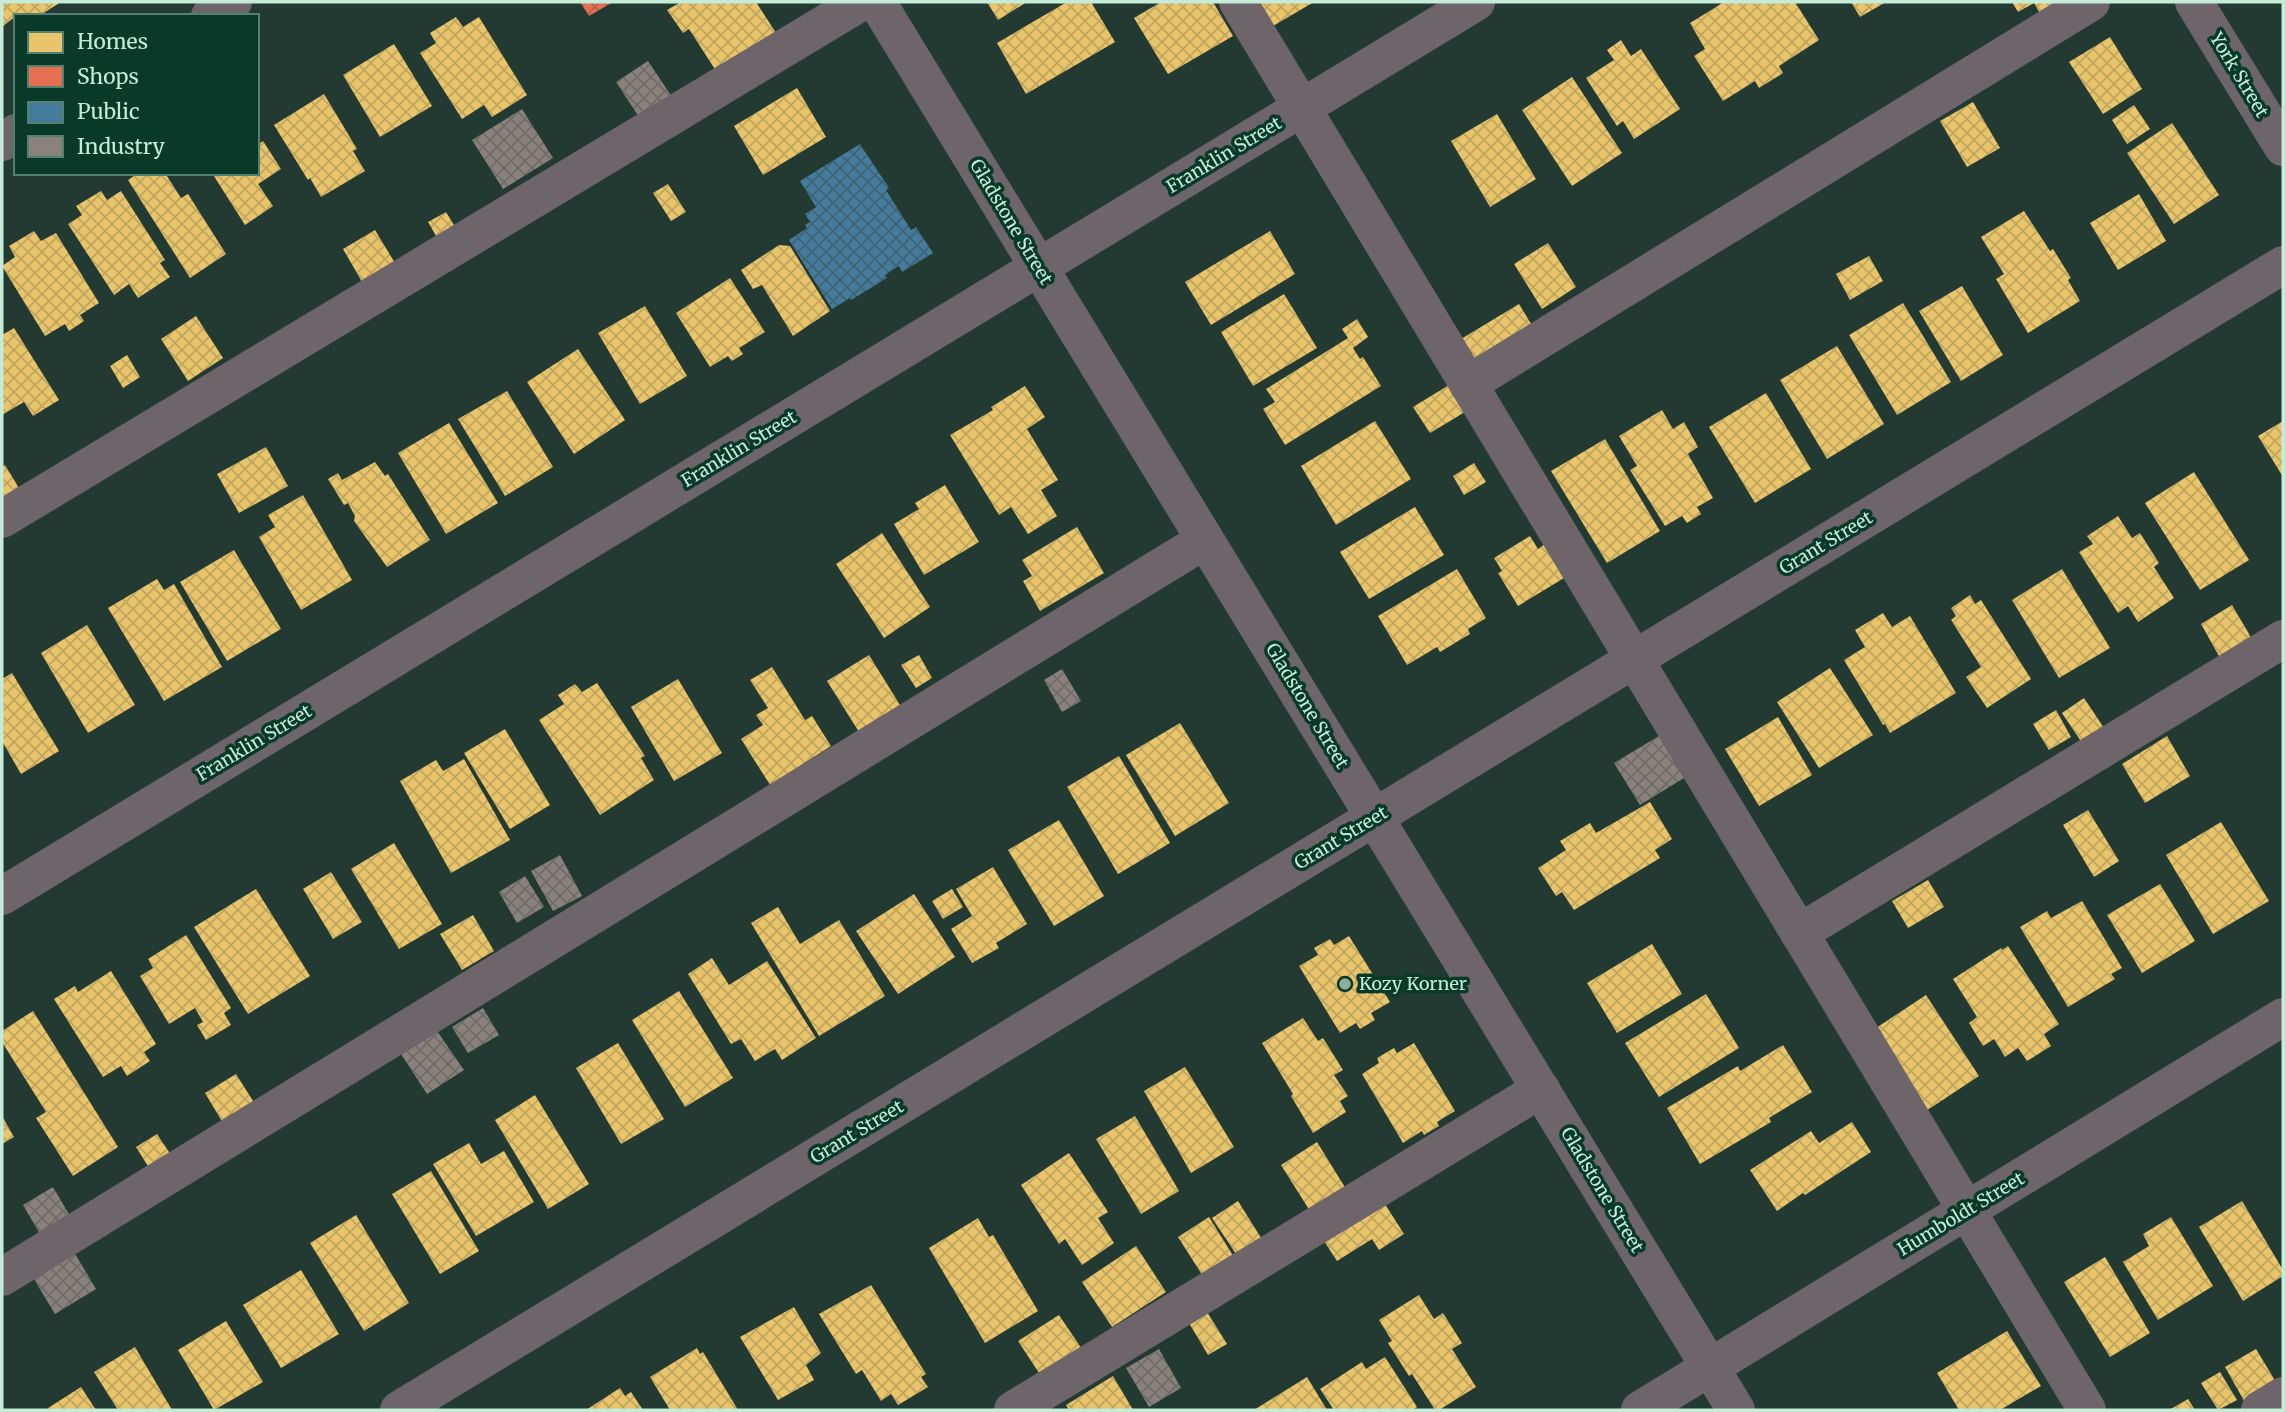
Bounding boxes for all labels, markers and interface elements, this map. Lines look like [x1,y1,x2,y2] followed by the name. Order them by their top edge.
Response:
[14,14,259,175] legend
[2205,27,2274,122] street label: York Street
[77,28,148,55] text: Homes
[77,63,139,90] text: Shops
[77,98,140,125] text: Public
[1162,111,1286,198] street label: Franklin Street
[77,133,166,160] text: Industry
[965,155,1058,289] street label: Gladstone Street
[677,405,801,492] street label: Franklin Street
[1775,506,1877,579] street label: Grant Street
[1261,639,1354,773] street label: Gladstone Street
[192,699,316,786] street label: Franklin Street
[1290,801,1392,874] street label: Grant Street
[1359,972,1467,995] place label: Kozy Korner
[1337,976,1353,992] marker: Kozy Korner
[806,1095,908,1168] street label: Grant Street
[1556,1123,1649,1257] street label: Gladstone Street
[1893,1167,2028,1260] street label: Humboldt Street

